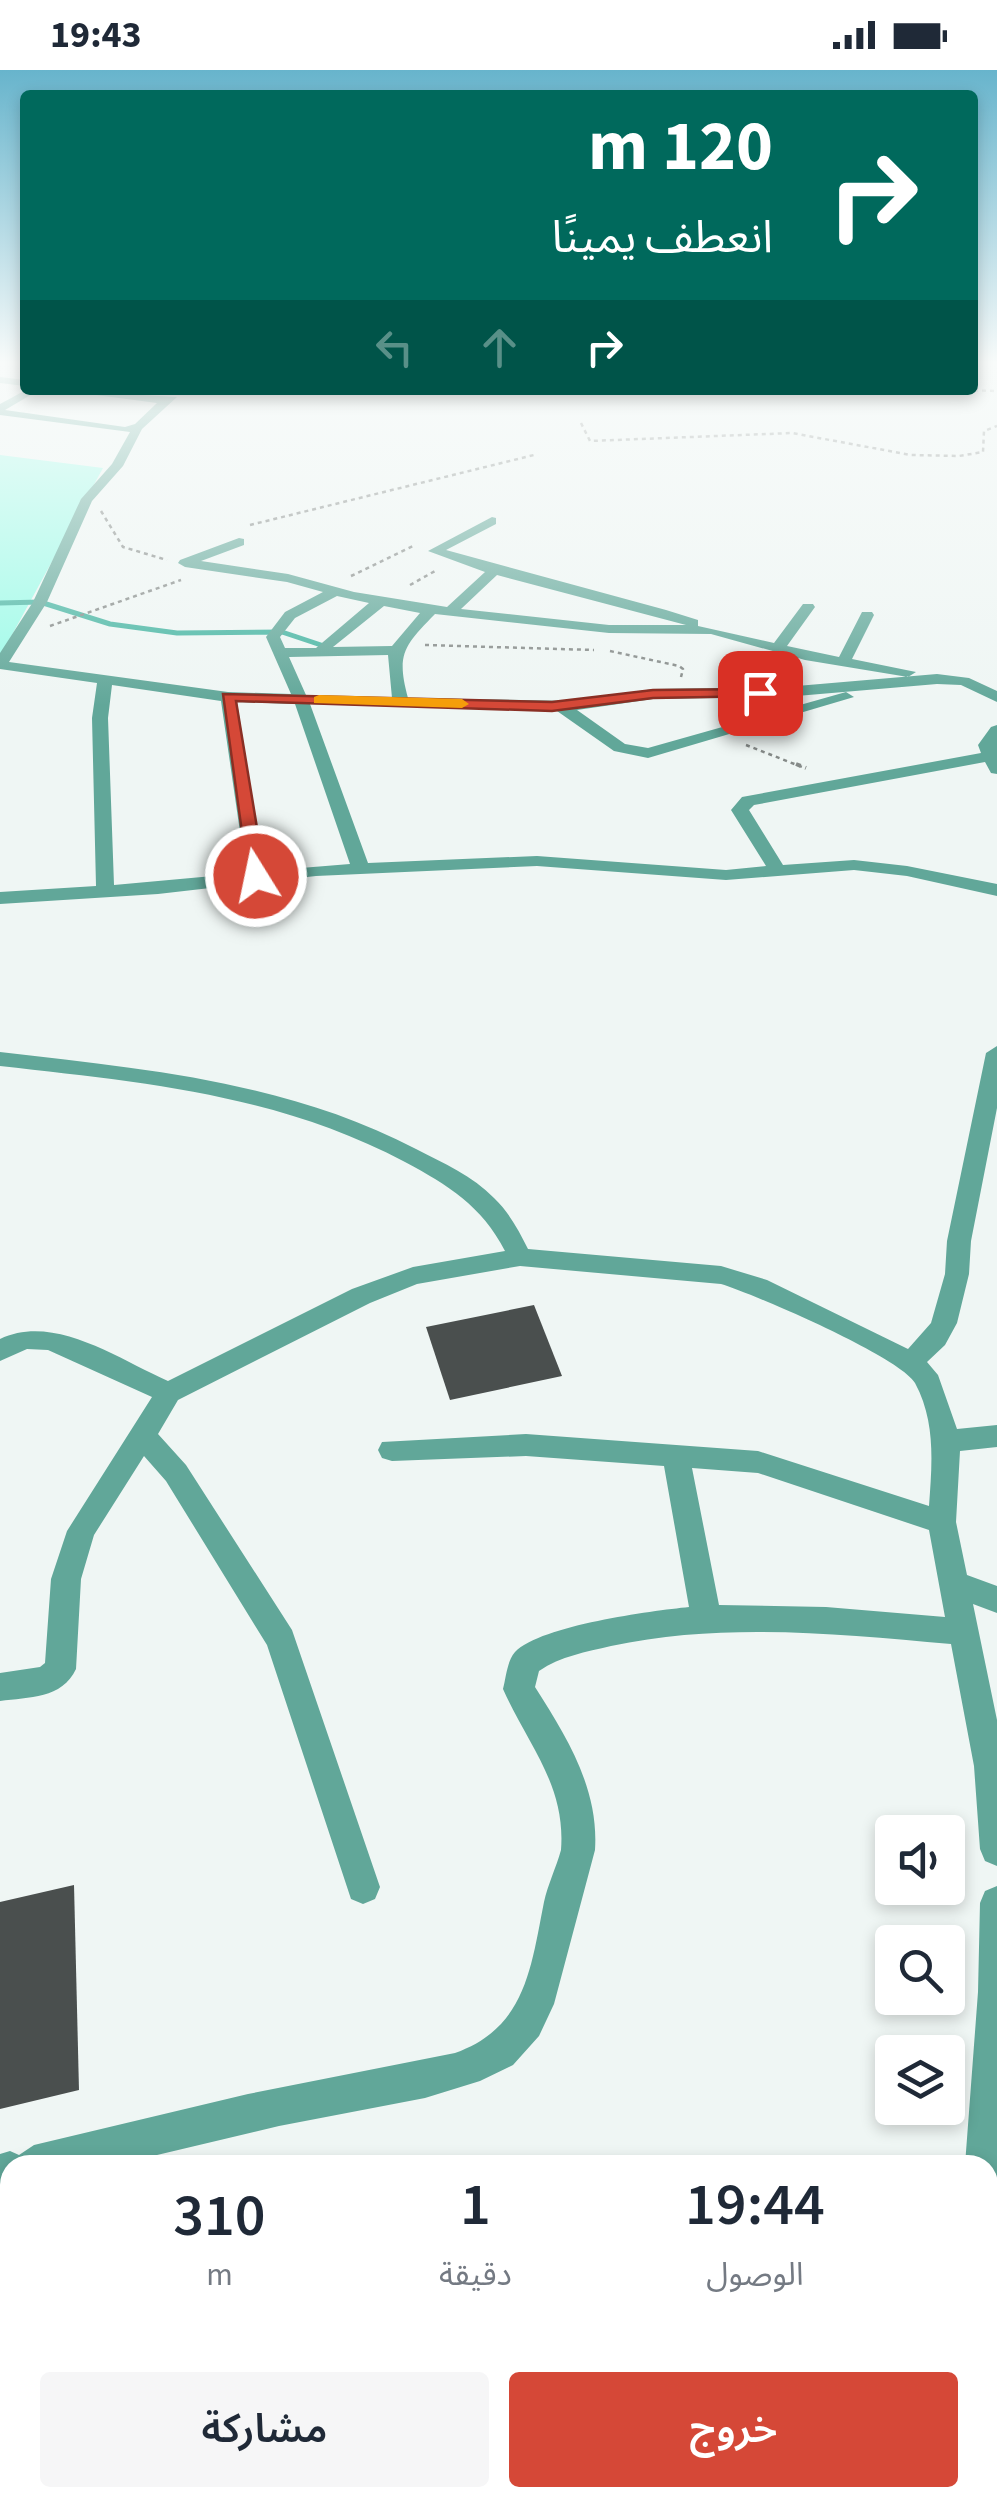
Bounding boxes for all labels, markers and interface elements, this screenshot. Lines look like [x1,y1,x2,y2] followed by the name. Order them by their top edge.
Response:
[50,8,142,62] text: 19:43
[588,97,773,197] text: 120 m
[808,130,938,260] icon: right
[552,206,773,270] text: انعطف يمينًا
[367,320,422,375] icon: left
[472,320,527,375] icon: ahead
[577,320,632,375] icon: right
[718,651,803,736] pin
[733,666,788,721] icon: arrive
[204,824,308,928] position arrow
[875,1815,965,2125] map controls
[875,1815,965,1905] button: sound
[875,1925,965,2015] button: search
[875,2035,965,2125] button: layers
[460,2163,491,2248] text: 1
[685,2163,825,2248] text: 19:44
[173,2174,266,2259] text: 310
[206,2252,233,2298] text: m
[439,2252,512,2298] text: دقيقة
[706,2252,804,2298] text: الوصول
[40,2372,489,2487] button: مشاركة
[509,2372,958,2487] button: خروج

